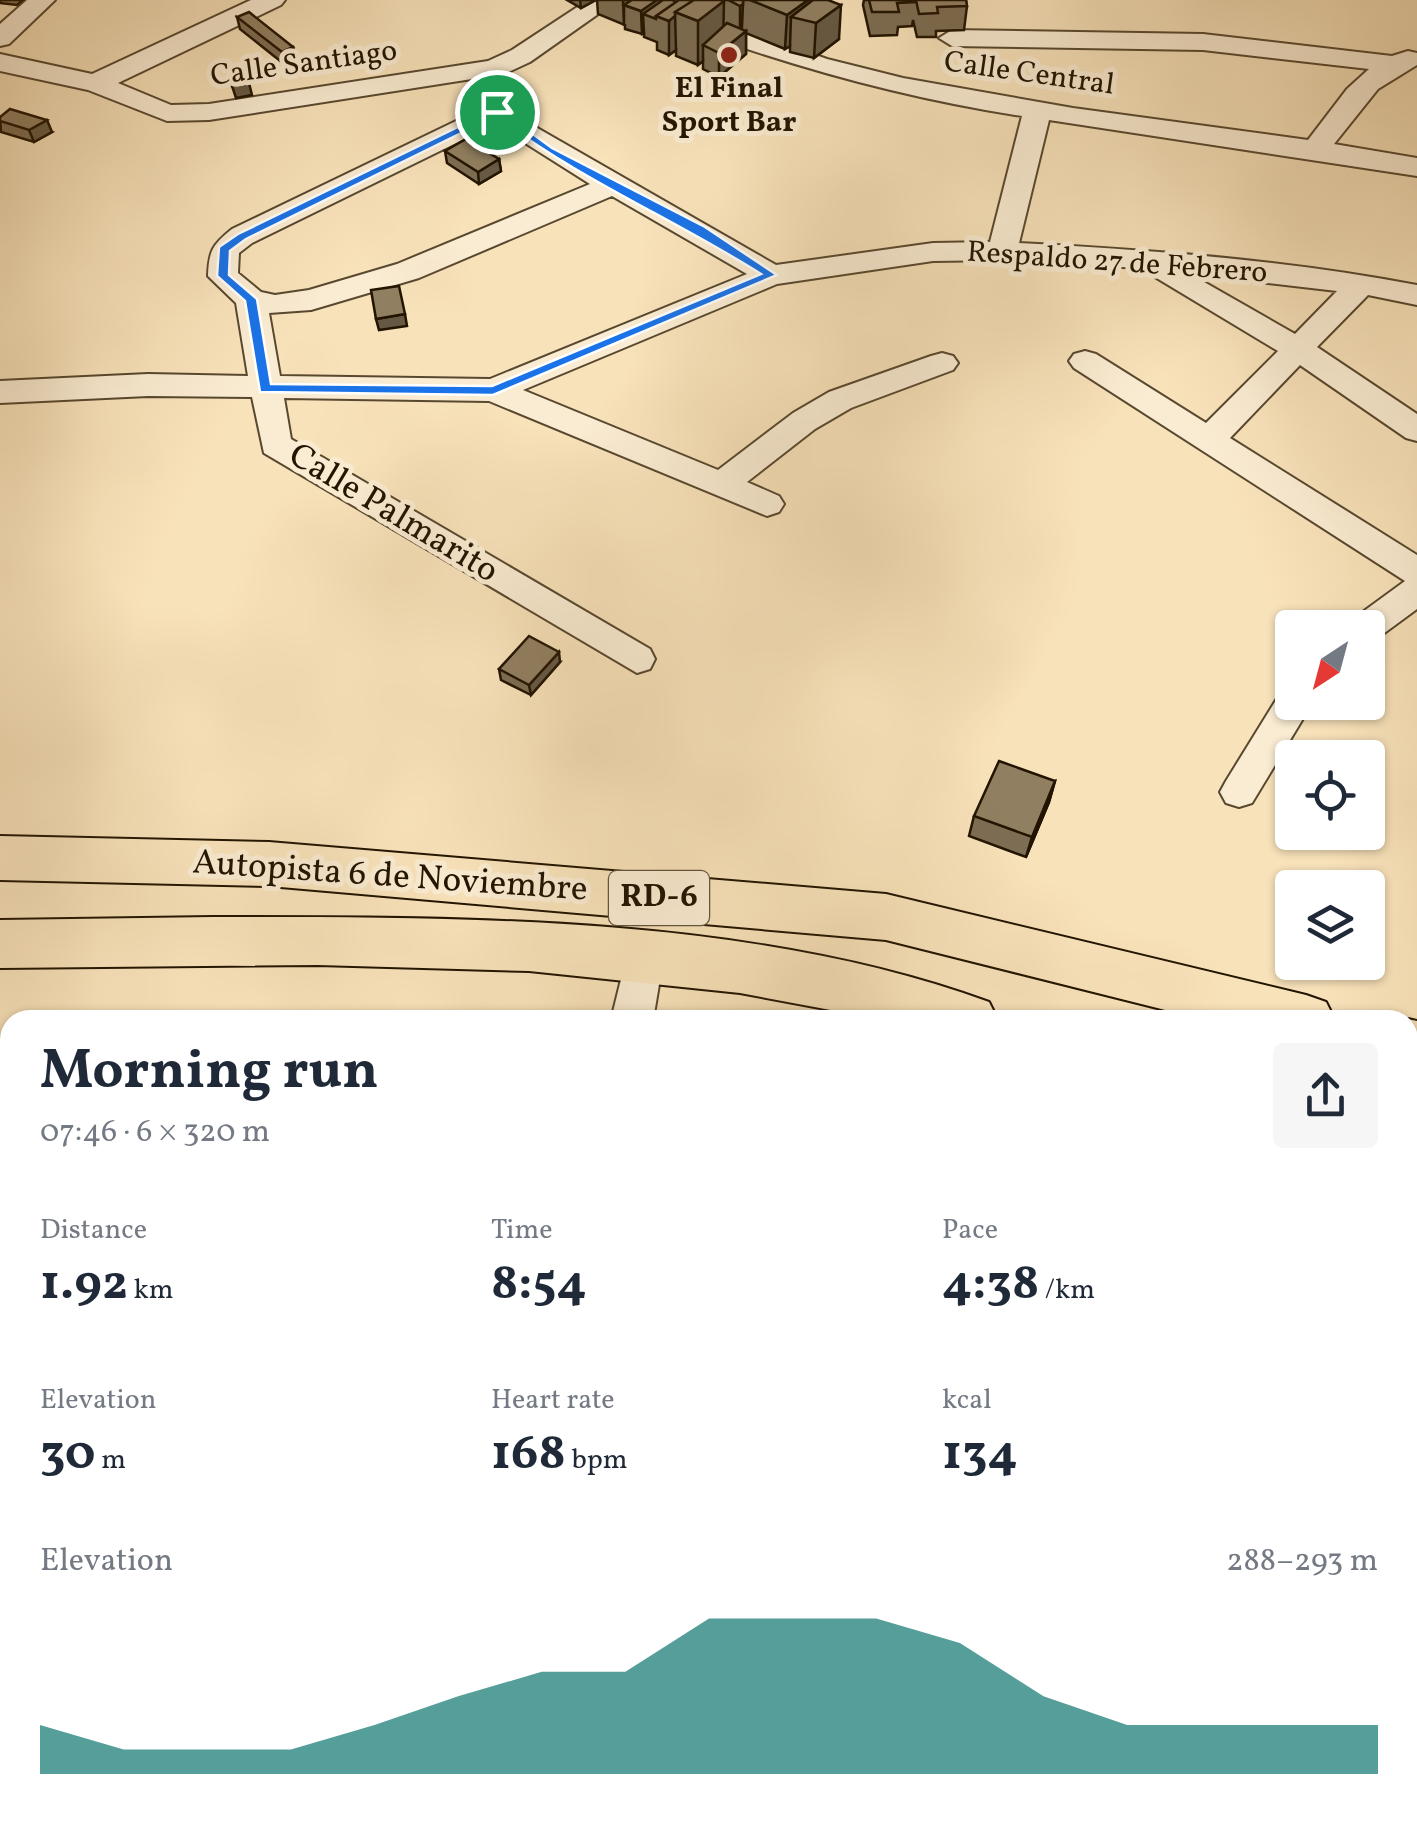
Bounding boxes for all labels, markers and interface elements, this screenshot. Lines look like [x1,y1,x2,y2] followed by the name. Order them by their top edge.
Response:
[208,30,400,98] street label: Calle Santiago
[941,41,1117,107] street label: Calle Central
[718,44,740,66] marker: El Final Sport Bar
[662,68,796,144] place label: El Final Sport Bar
[455,70,540,155] pin
[470,85,525,140] icon: arrive
[965,232,1269,294] street label: Respaldo 27 de Febrero
[279,432,507,596] street label: Calle Palmarito
[1275,610,1385,720] north arrow
[1275,610,1385,980] map controls
[1275,740,1385,850] button: locate
[191,839,589,915] street label: Autopista 6 de Noviembre
[1275,870,1385,980] button: layers
[609,871,709,925] road number: RD-6
[40,1035,379,1111] text: Morning run
[1273,1043,1378,1148] button: share
[40,1111,270,1155] text: 07:46 · 6 × 320 m
[40,1211,147,1250] text: Distance
[491,1211,552,1250] text: Time
[942,1211,998,1250] text: Pace
[40,1250,128,1320] text: 1.92
[491,1250,587,1320] text: 8:54
[942,1250,1039,1320] text: 4:38
[128,1271,174,1310] text: km
[1039,1271,1095,1310] text: /km
[40,1381,156,1420] text: Elevation
[491,1381,615,1420] text: Heart rate
[942,1381,992,1420] text: kcal
[40,1420,96,1490] text: 30
[491,1420,566,1490] text: 168
[942,1420,1018,1490] text: 134
[96,1441,126,1480] text: m
[566,1441,628,1480] text: bpm
[40,1540,173,1584] text: Elevation
[1226,1540,1378,1584] text: 288–293 m

